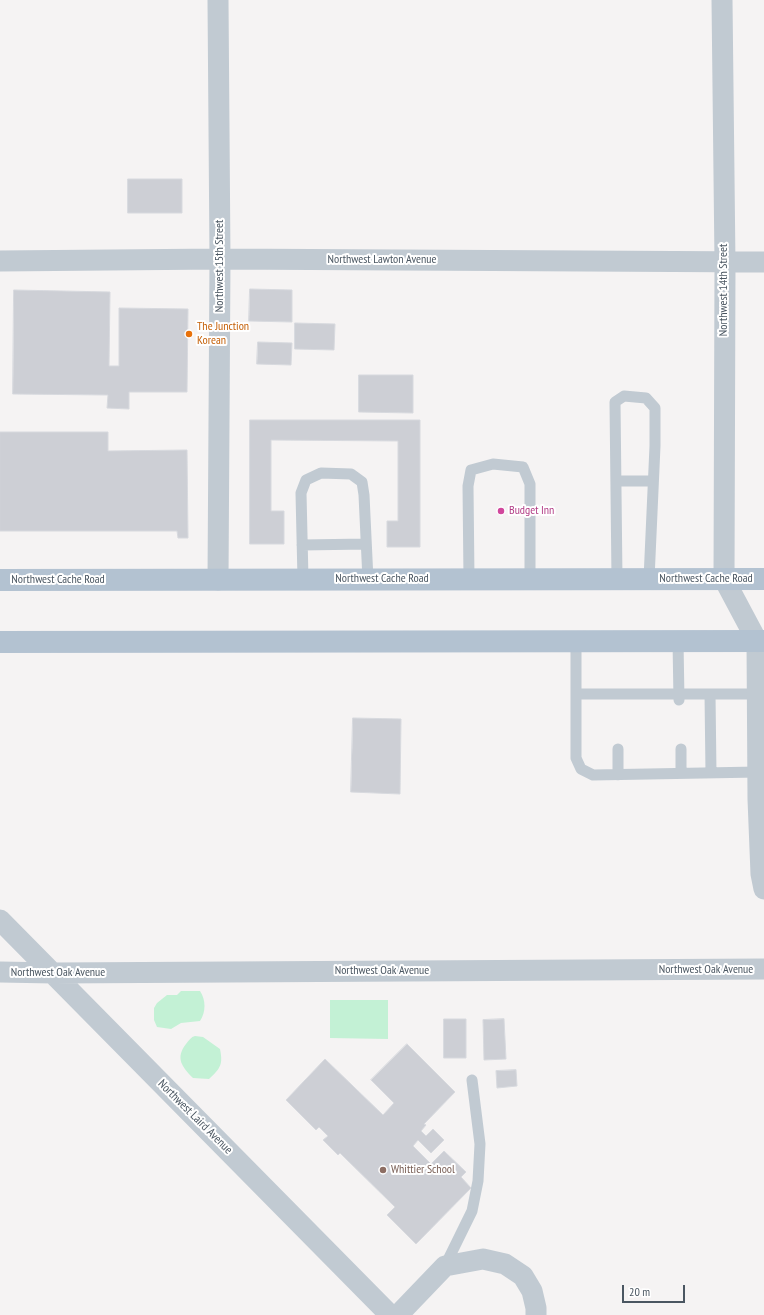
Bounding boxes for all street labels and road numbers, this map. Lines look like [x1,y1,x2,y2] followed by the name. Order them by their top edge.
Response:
[213,220,227,312] street label: Northwest 15th Street
[717,244,731,336] street label: Northwest 14th Street
[328,253,436,267] street label: Northwest Lawton Avenue
[335,572,429,586] street label: Northwest Cache Road
[659,572,753,586] street label: Northwest Cache Road
[11,573,105,587] street label: Northwest Cache Road
[659,963,753,977] street label: Northwest Oak Avenue
[335,964,429,978] street label: Northwest Oak Avenue
[11,966,105,980] street label: Northwest Oak Avenue
[155,1077,235,1157] street label: Northwest Laird Avenue

